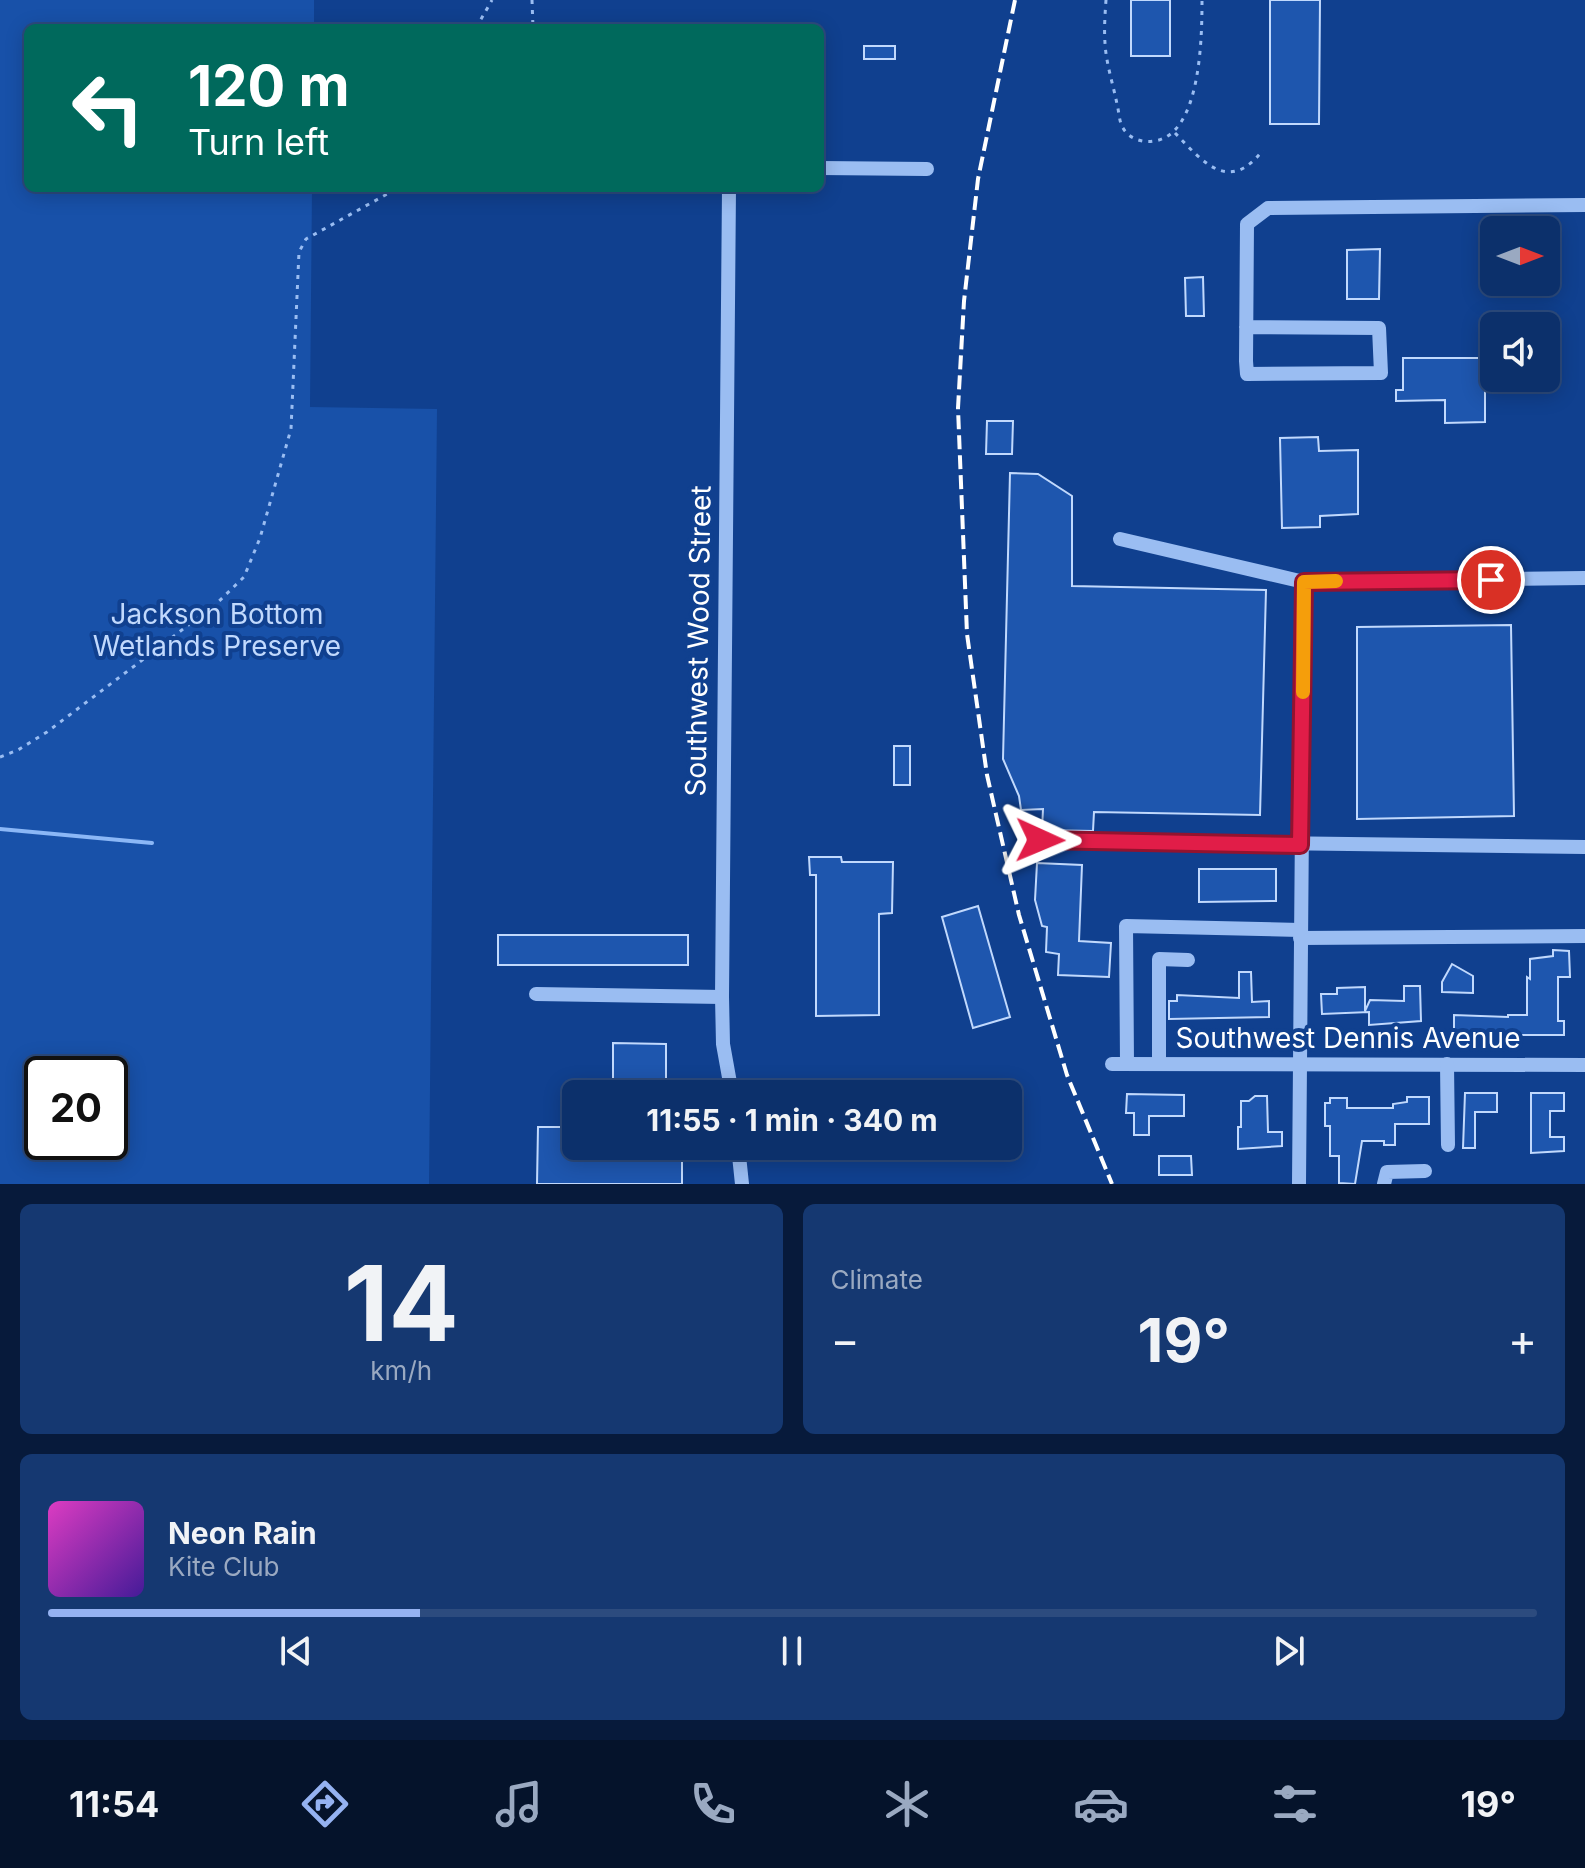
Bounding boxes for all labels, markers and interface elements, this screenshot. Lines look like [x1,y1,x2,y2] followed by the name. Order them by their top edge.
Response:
[188,52,350,120] text: 120 m
[56,56,160,160] icon: left
[188,120,329,164] text: Turn left
[1480,216,1560,296] north arrow
[1480,216,1560,392] map controls
[1480,312,1560,392] button: sound
[678,485,718,797] street label: Southwest Wood Street
[1457,546,1525,614] pin
[1469,558,1513,602] icon: arrive
[93,597,341,663] park label: Jackson Bottom Wetlands Preserve
[998,798,1082,882] position arrow
[1176,1021,1520,1055] street label: Southwest Dennis Avenue
[24,1056,128,1160] speed limit sign: 20
[646,1102,938,1138] text: 11:55 · 1 min · 340 m
[344,1240,459,1366] text: 14
[831,1264,923,1295] text: Climate
[1138,1304,1230,1376] text: 19°
[831,1313,860,1367] text: −
[1508,1313,1537,1367] text: +
[370,1355,432,1386] text: km/h
[168,1515,317,1551] text: Neon Rain
[168,1551,279,1582] text: Kite Club
[274,1629,318,1673] icon: previous
[770,1629,814,1673] icon: pause
[1267,1629,1311,1673] icon: next
[297,1776,353,1832] icon: directions
[491,1776,547,1832] icon: music
[685,1776,741,1832] icon: phone
[879,1776,935,1832] icon: climate
[1073,1776,1129,1832] icon: car
[1267,1776,1323,1832] icon: filters
[69,1782,159,1826] text: 11:54
[1461,1782,1516,1826] text: 19°

